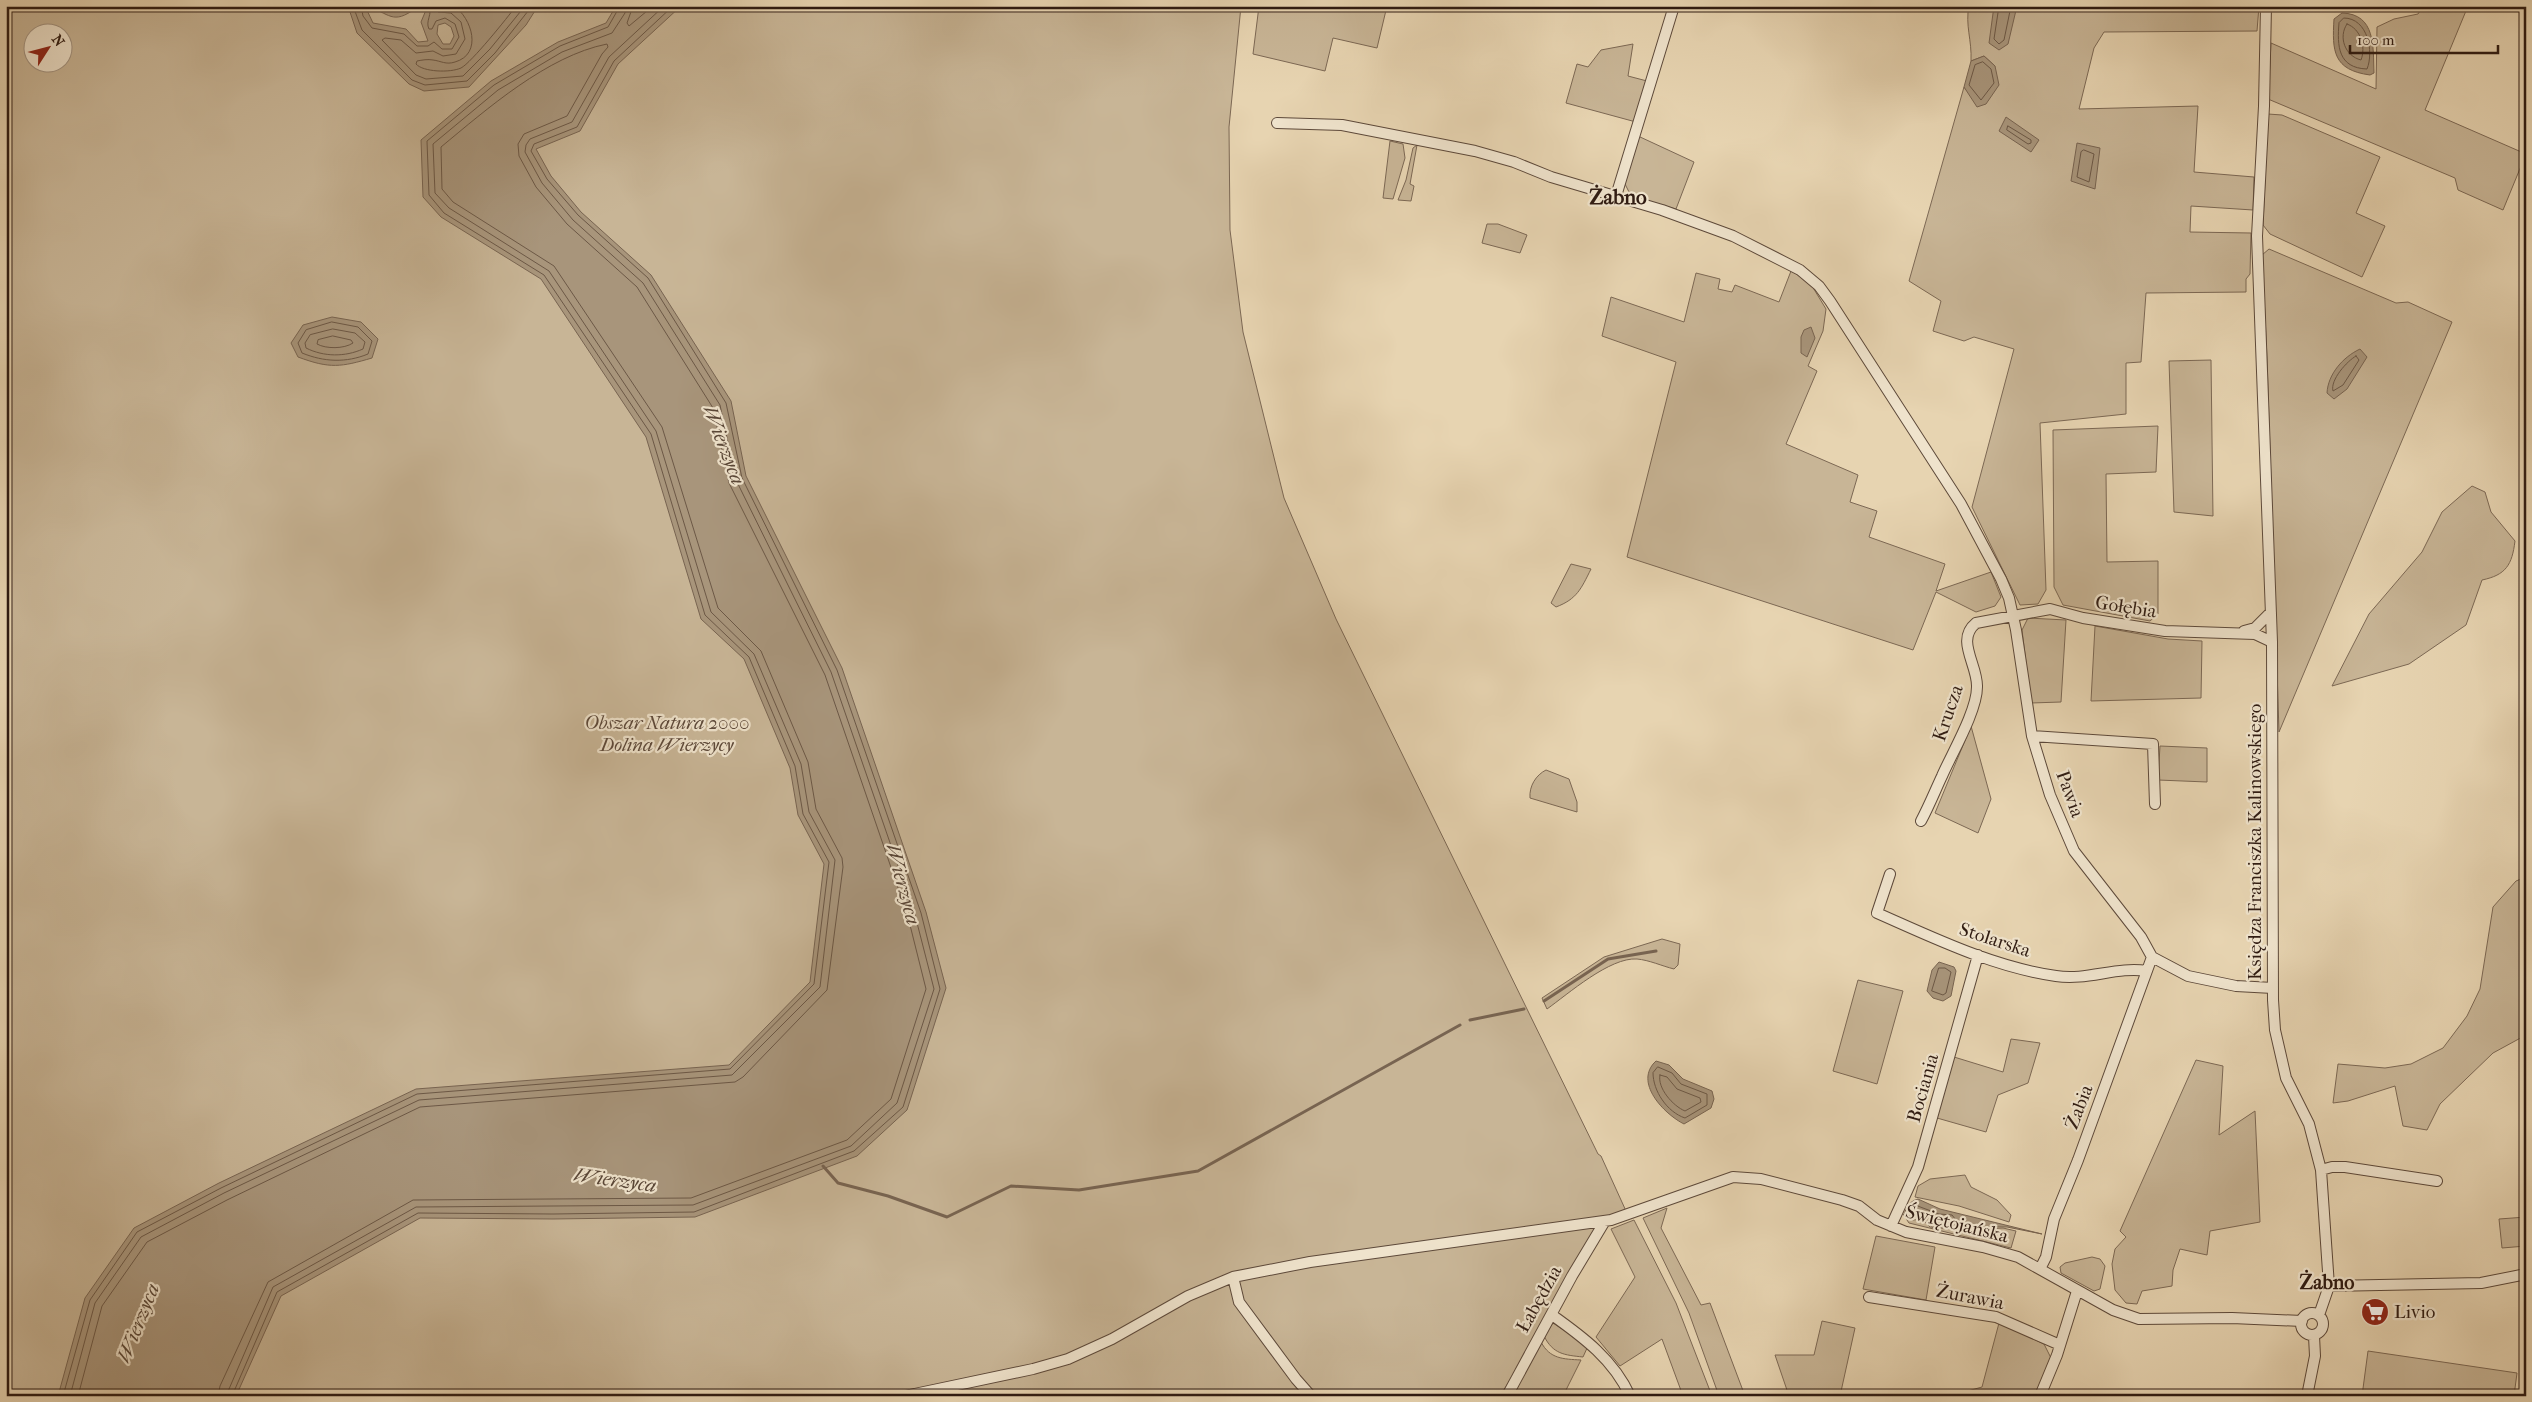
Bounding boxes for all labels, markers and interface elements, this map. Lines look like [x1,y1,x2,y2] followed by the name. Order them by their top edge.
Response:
[22,22,72,72] north arrow
[2350,22,2497,54] scale bar
[48,31,68,50] text: N
[2357,31,2395,49] text: 100 m
[1589,184,1647,209] district label: Żabno
[698,402,750,488] water label: Wierzyca
[2094,591,2158,623] street label: Gołębia
[1928,682,1968,744] street label: Krucza
[2244,703,2266,980] street label: Księdza Franciszka Kalinowskiego
[584,712,750,756] park label: Obszar Natura 2000 Dolina Wierzycy
[2051,768,2089,821] street label: Pawia
[881,841,925,927] water label: Wierzyca
[1957,918,2034,962] street label: Stolarska
[1903,1051,1943,1125] street label: Bociania
[2061,1081,2098,1132] street label: Żabia
[572,1163,658,1197] water label: Wierzyca
[1903,1200,2011,1247] street label: Świętojańska
[1512,1262,1566,1336] street label: Łabędzia
[2300,1269,2354,1294] district label: Żabno
[112,1280,164,1366] water label: Wierzyca
[1934,1280,2006,1314] street label: Żurawia
[2360,1297,2390,1327] supermarket icon: Livio
[2394,1301,2436,1323] place label: Livio

